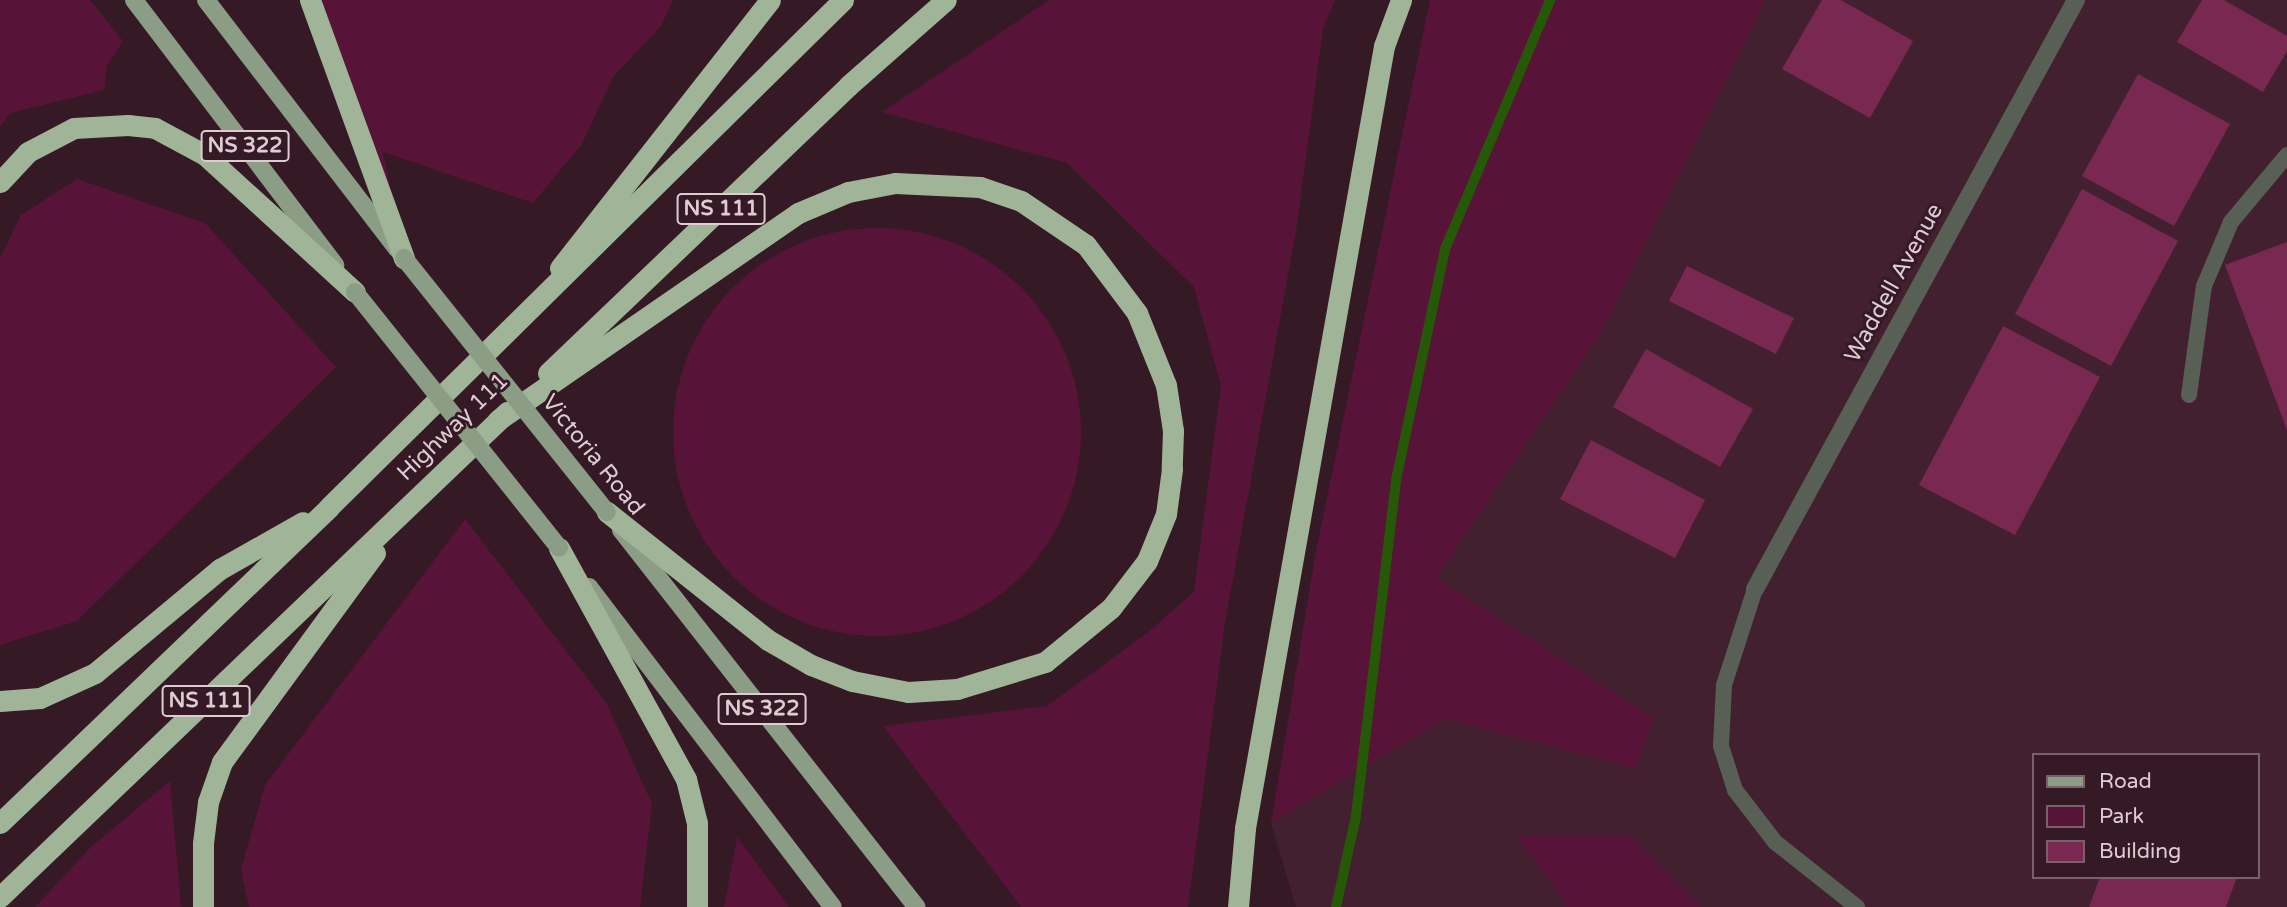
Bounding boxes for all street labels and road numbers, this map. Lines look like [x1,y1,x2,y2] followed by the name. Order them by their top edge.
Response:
[200,128,290,164] road number: NS 322
[676,192,766,227] road number: NS 111
[1839,199,1949,367] street label: Waddell Avenue
[392,367,514,487] street label: Highway 111
[536,389,650,521] street label: Victoria Road
[160,684,252,718] road number: NS 111
[716,692,808,726] road number: NS 322

